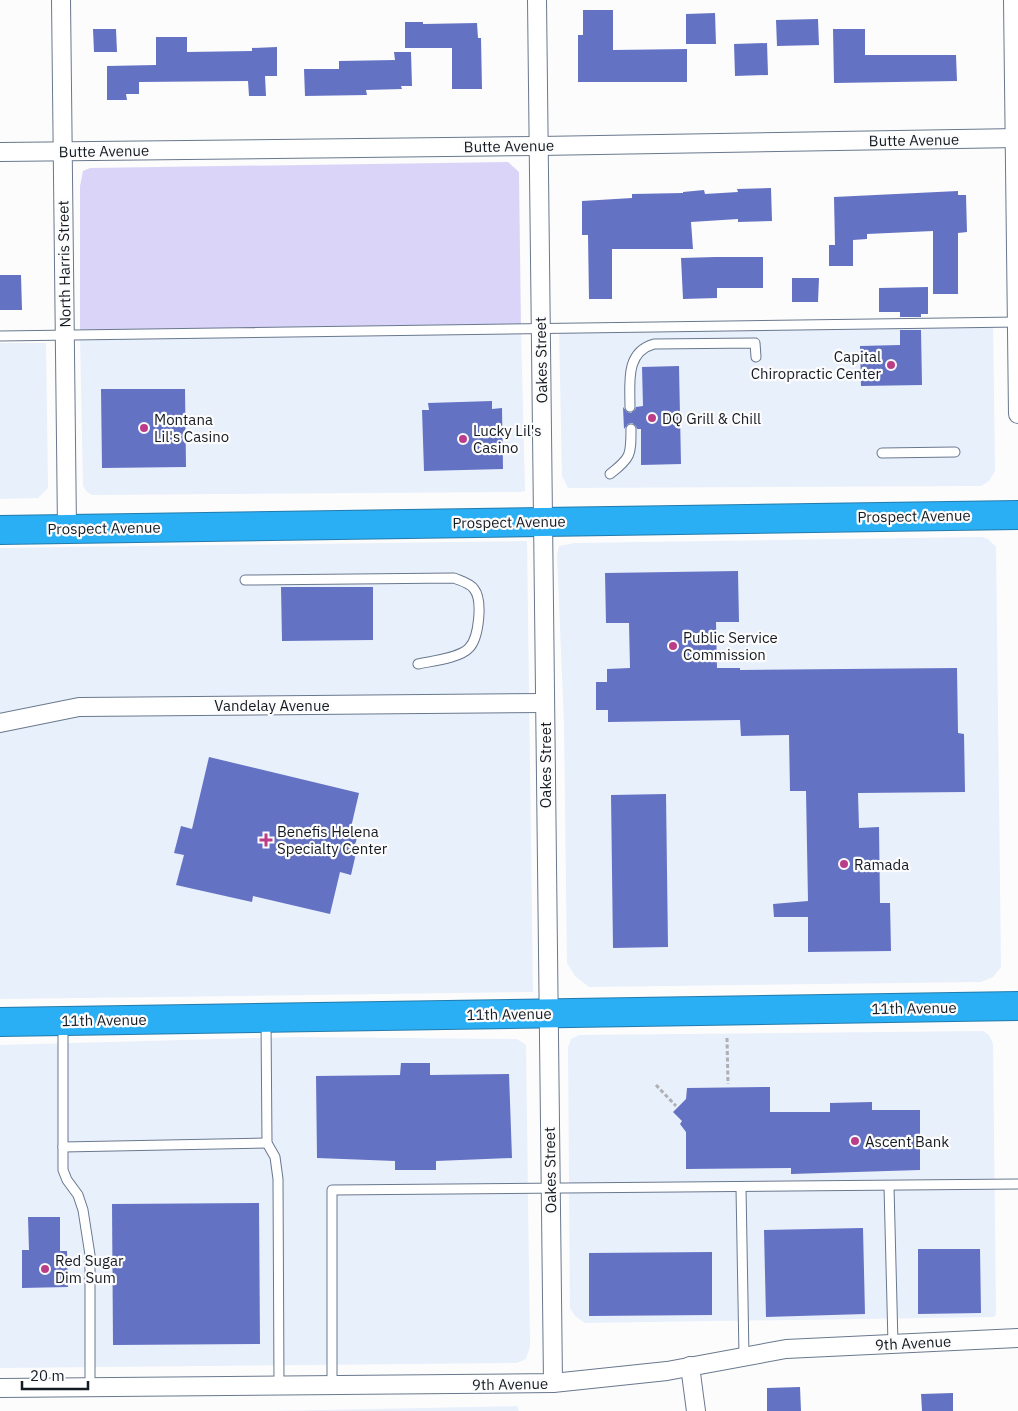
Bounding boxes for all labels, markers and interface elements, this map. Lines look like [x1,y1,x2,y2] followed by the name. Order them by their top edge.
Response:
[869,130,959,150] street label: Butte Avenue
[464,136,554,156] street label: Butte Avenue
[59,141,149,161] street label: Butte Avenue
[53,200,75,328] street label: North Harris Street
[531,317,551,403] street label: Oakes Street
[751,347,881,383] place label: Capital Chiropractic Center
[885,359,897,371] marker: Capital Chiropractic Center
[662,409,761,428] place label: DQ Grill & Chill
[154,410,229,446] place label: Montana Lil's Casino
[646,412,658,424] marker: DQ Grill & Chill
[473,421,542,457] place label: Lucky Lil's Casino
[138,422,150,434] marker: Montana Lil's Casino
[457,433,469,445] marker: Lucky Lil's Casino
[857,506,971,526] street label: Prospect Avenue
[452,512,566,532] street label: Prospect Avenue
[47,518,161,538] street label: Prospect Avenue
[683,628,778,664] place label: Public Service Commission
[667,640,679,652] marker: Public Service Commission
[214,696,330,715] street label: Vandelay Avenue
[536,722,555,808] street label: Oakes Street
[277,822,388,858] place label: Benefis Helena Specialty Center
[259,833,273,847] marker: Benefis Helena Specialty Center
[854,855,909,874] place label: Ramada
[838,858,850,870] marker: Ramada
[871,998,957,1018] street label: 11th Avenue
[466,1004,552,1024] street label: 11th Avenue
[61,1010,147,1030] street label: 11th Avenue
[540,1127,560,1213] street label: Oakes Street
[865,1132,949,1151] place label: Ascent Bank
[849,1135,861,1147] marker: Ascent Bank
[55,1251,124,1287] place label: Red Sugar Dim Sum
[39,1263,51,1275] marker: Red Sugar Dim Sum
[874,1332,952,1354] street label: 9th Avenue
[22,1358,89,1390] scale bar
[30,1366,65,1385] text: 20 m
[472,1374,548,1394] street label: 9th Avenue

